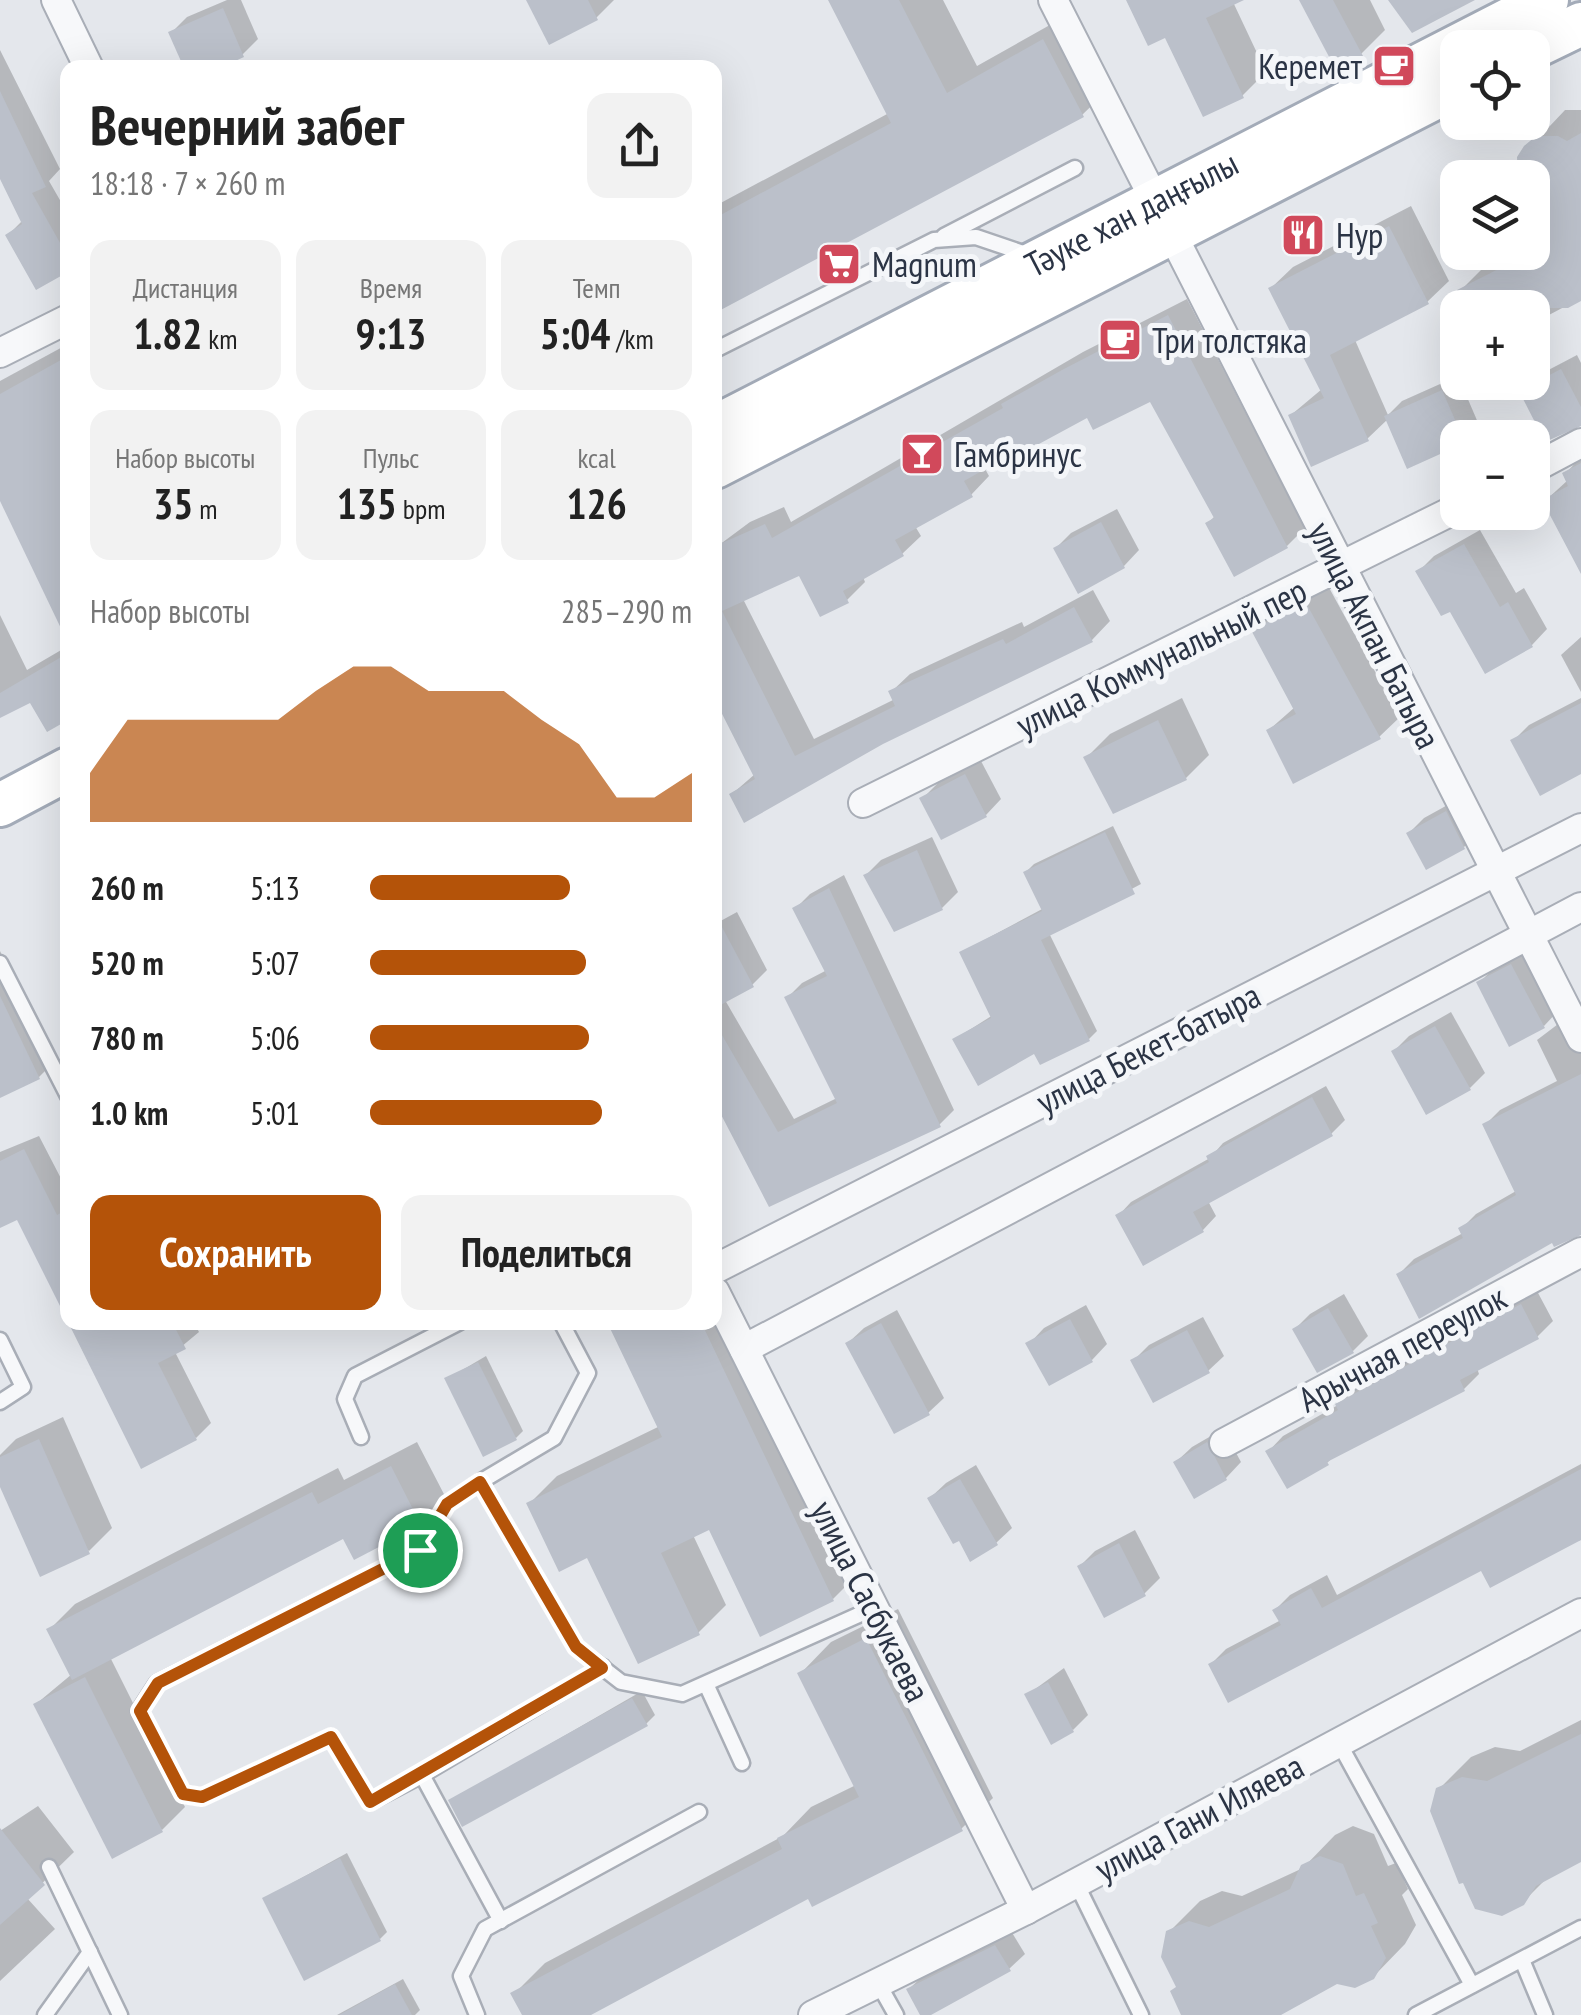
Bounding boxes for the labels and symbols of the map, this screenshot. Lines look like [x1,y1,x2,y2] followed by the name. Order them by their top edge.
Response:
[1258,43,1363,89] place label: Керемет
[1371,43,1417,89] cafe icon: Керемет
[1017,140,1246,287] street label: Тәуке хан даңғылы
[1280,212,1326,258] restaurant icon: Нур
[1336,212,1383,258] place label: Нур
[816,241,862,287] supermarket icon: Magnum
[872,241,977,287] place label: Magnum
[1097,317,1143,363] cafe icon: Три толстяка
[1152,317,1307,363] place label: Три толстяка
[899,431,945,477] bar icon: Гамбринус
[954,431,1082,477] place label: Гамбринус
[1298,514,1452,756] street label: улица Акпан Батыра
[1008,567,1314,747] street label: улица Коммунальный пер
[1028,972,1268,1124] street label: улица Бекет-батыра
[1290,1274,1514,1422] street label: Арычная переулок
[801,1493,941,1709] street label: улица Сасбукаева
[378,1508,463,1593] pin
[1087,1743,1311,1891] street label: улица Гани Иляева

